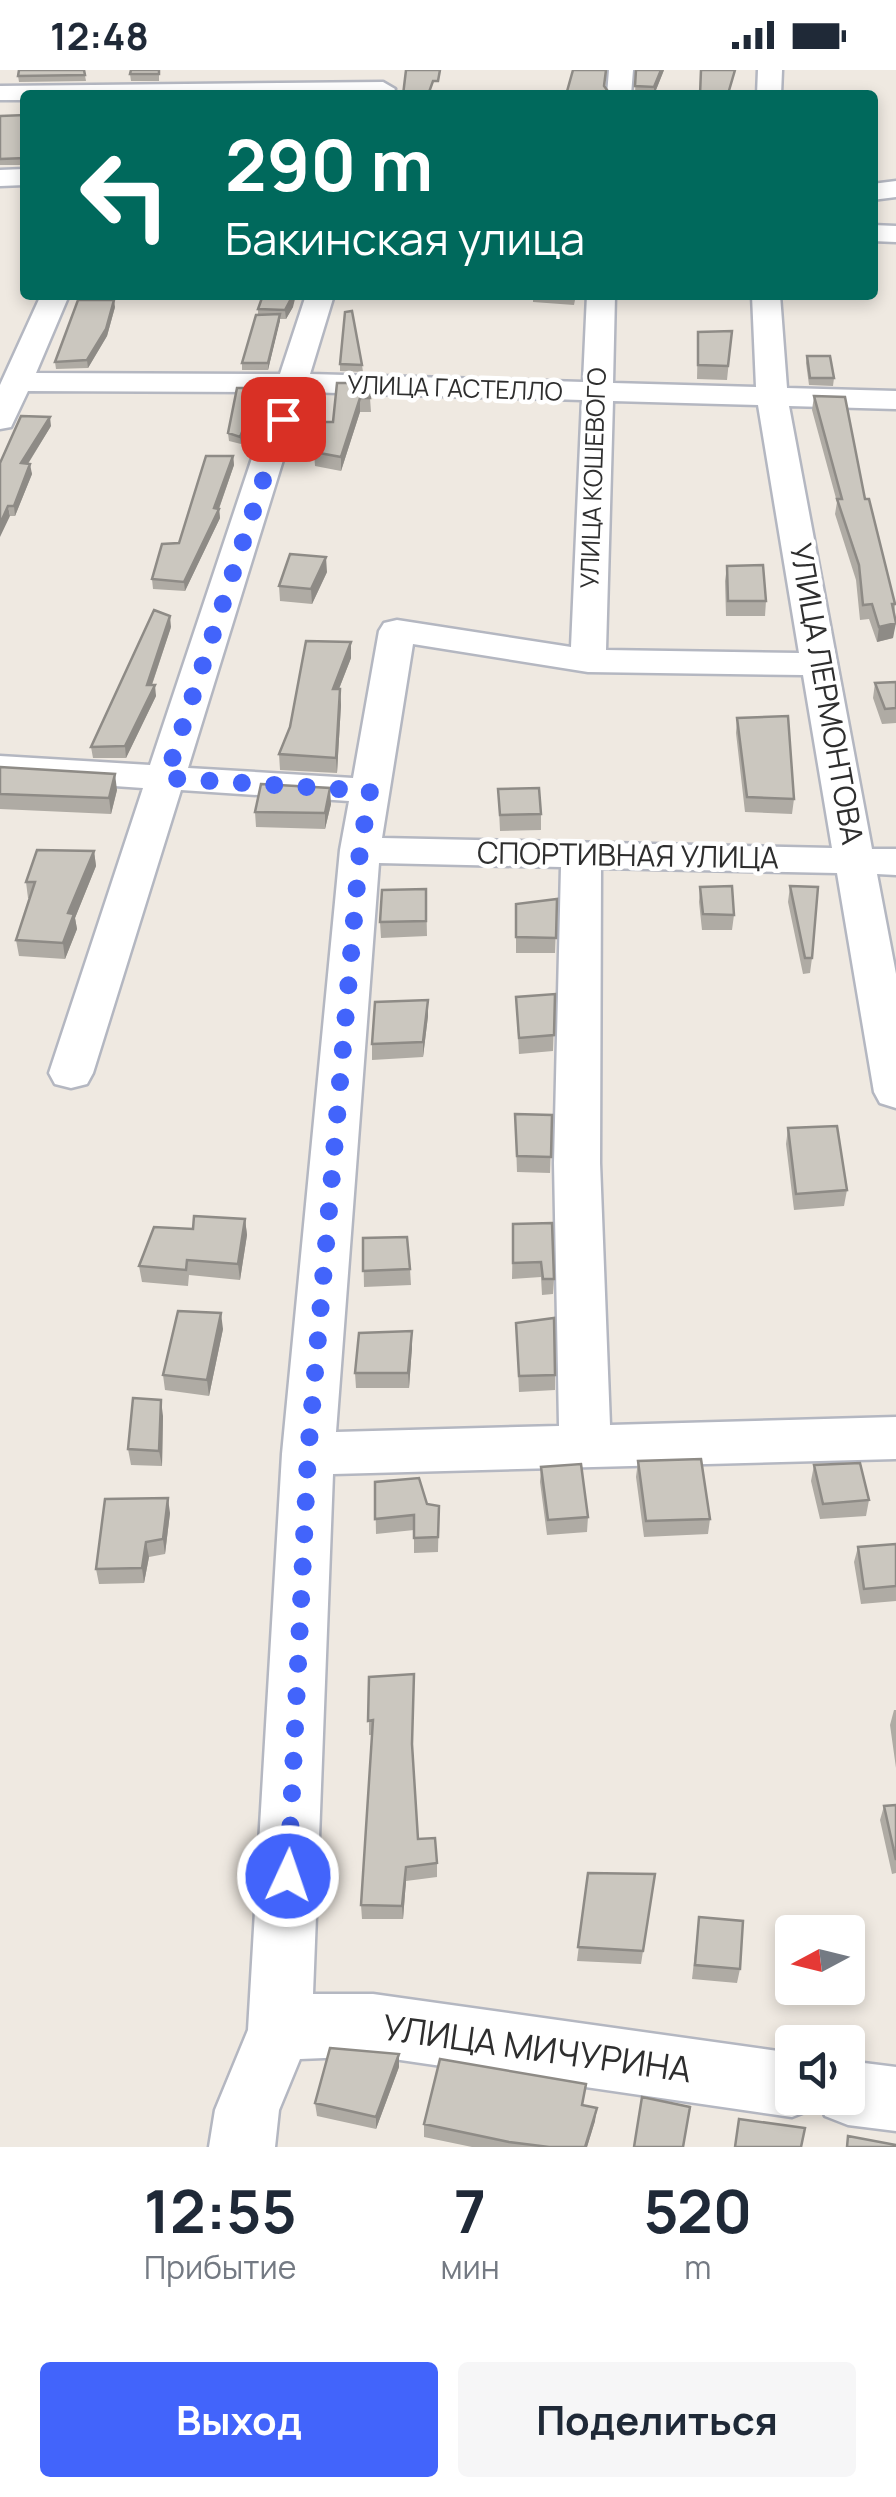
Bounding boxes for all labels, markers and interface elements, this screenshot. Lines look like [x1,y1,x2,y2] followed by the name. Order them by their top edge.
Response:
[50,9,149,61] text: 12:48
[225,116,433,212] text: 290 m
[60,130,190,260] icon: left
[225,207,585,269] text: Бакинская улица
[347,366,563,409] street label: УЛИЦА ГАСТЕЛЛО
[571,367,614,589] street label: УЛИЦА КОШЕВОГО
[241,377,326,462] pin
[256,392,311,447] icon: arrive
[781,540,874,848] street label: УЛИЦА ЛЕРМОНТОВА
[477,831,779,878] street label: СПОРТИВНАЯ УЛИЦА
[236,1824,340,1928] position arrow
[775,1915,865,2005] north arrow
[775,1915,865,2115] map controls
[380,2003,695,2093] street label: УЛИЦА МИЧУРИНА
[775,2025,865,2115] button: sound
[144,2169,297,2251] text: 12:55
[454,2169,486,2251] text: 7
[643,2169,752,2251] text: 520
[144,2245,296,2289] text: Прибытие
[440,2245,500,2289] text: мин
[684,2245,711,2289] text: m
[40,2362,438,2477] button: Выход
[458,2362,856,2477] button: Поделиться

